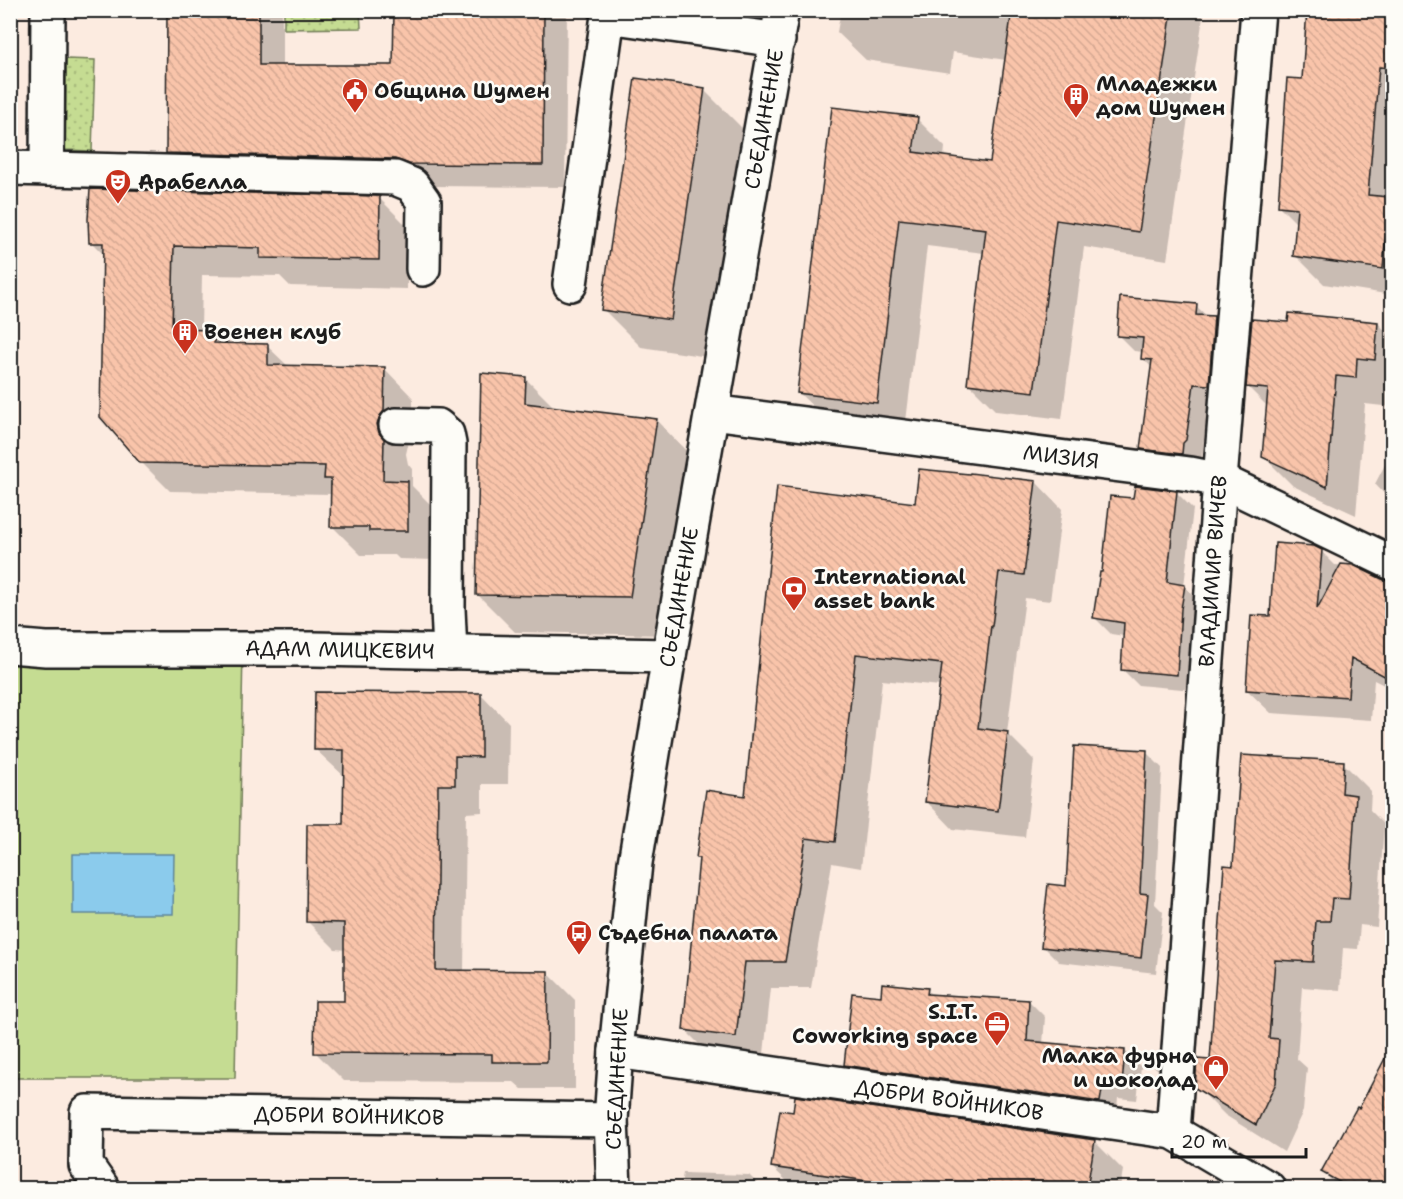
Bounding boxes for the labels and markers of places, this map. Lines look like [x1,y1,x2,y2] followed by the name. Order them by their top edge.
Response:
[1096,70,1225,122] place label: Младежки дом Шумен
[340,76,370,114] public building icon: Община Шумен
[374,77,550,105] place label: Община Шумен
[1061,81,1091,119] building icon: Младежки дом Шумен
[103,167,133,205] theatre icon: Арабелла
[138,168,248,196] place label: Арабелла
[170,317,200,355] building icon: Военен клуб
[204,318,341,346] place label: Военен клуб
[814,563,966,615] place label: International asset bank
[779,574,809,612] bank icon: International asset bank
[564,918,594,956] bus stop icon: Съдебна палата
[598,919,779,947] place label: Съдебна палата
[792,998,978,1050] place label: S.I.T. Coworking space
[982,1009,1012,1047] office icon: S.I.T. Coworking space
[1042,1042,1197,1094] place label: Малка фурна и шоколад
[1201,1053,1231,1091] shop icon: Малка фурна и шоколад

